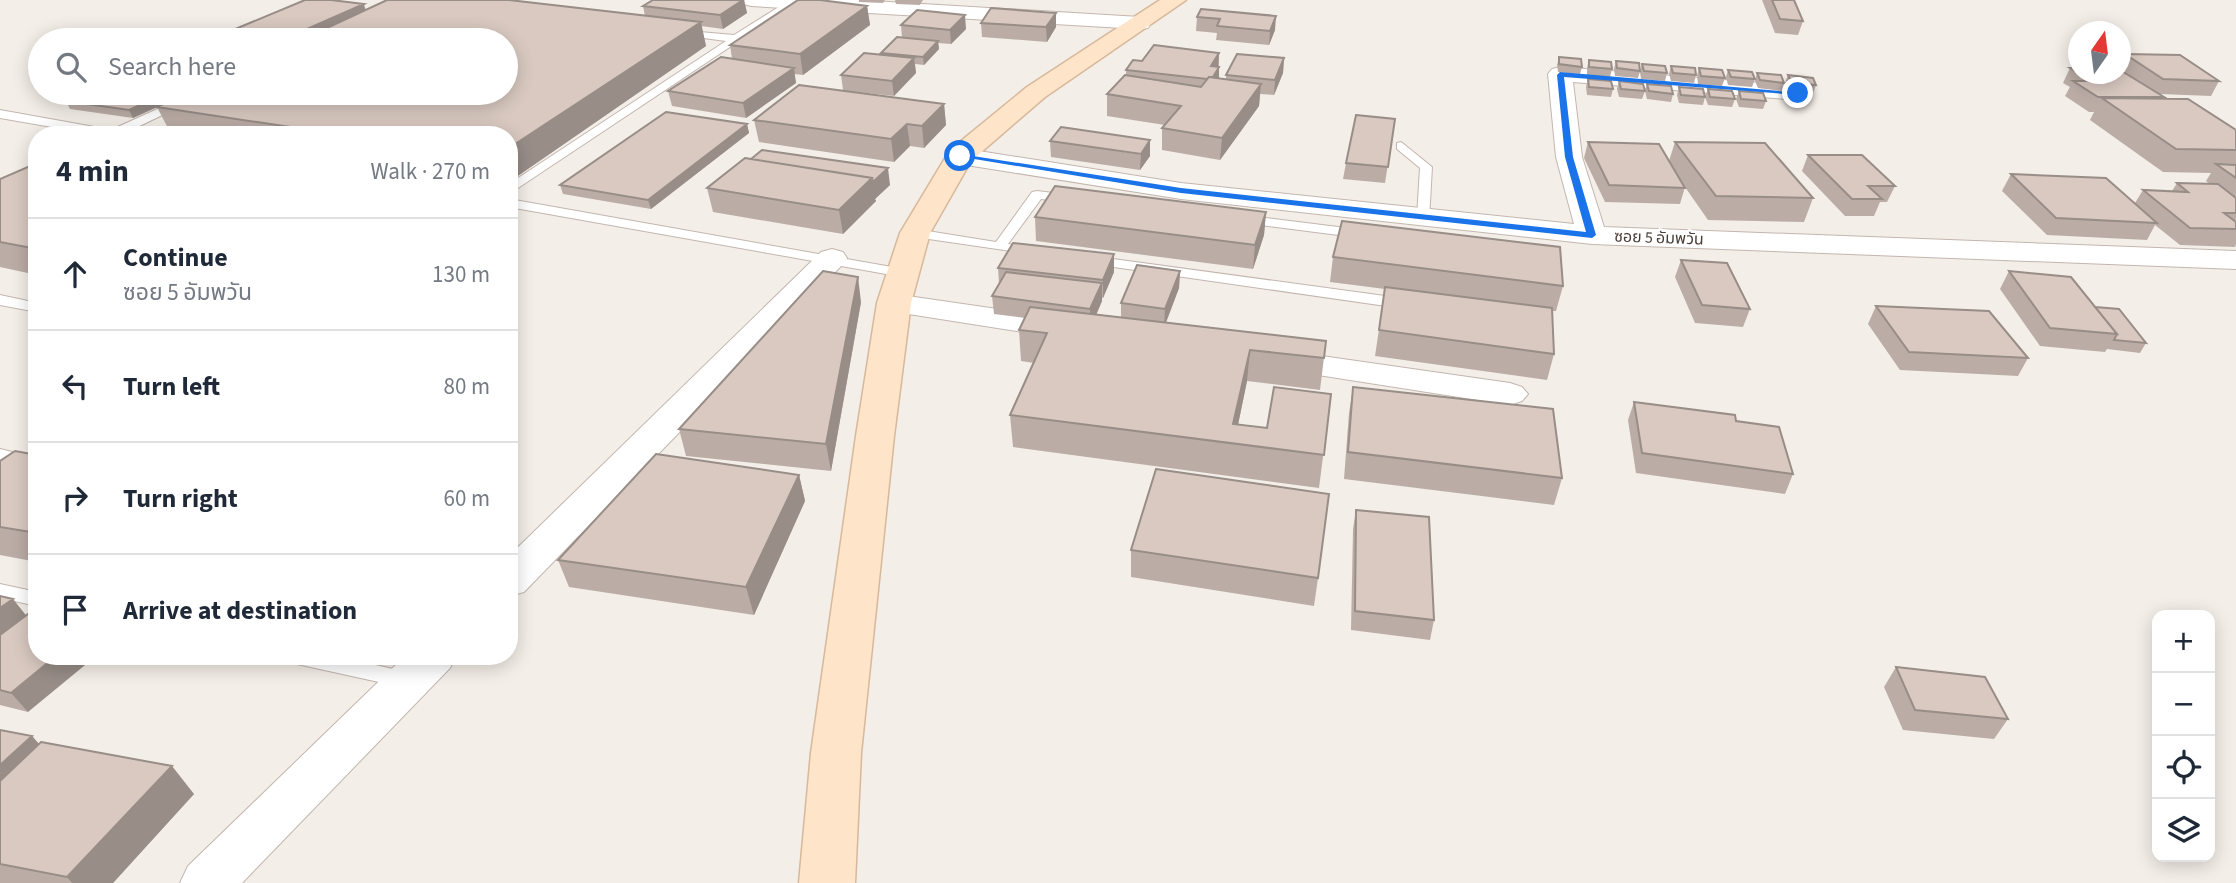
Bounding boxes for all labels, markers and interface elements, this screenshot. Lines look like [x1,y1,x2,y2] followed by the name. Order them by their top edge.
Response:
[2068,21,2131,84] north arrow
[28,28,518,105] search box
[52,48,90,86] icon: search
[108,48,236,85] text: Search here
[1782,77,1813,108] route end
[944,140,975,171] route start
[56,150,129,193] text: 4 min
[371,155,490,188] text: Walk · 270 m
[1614,225,1704,251] street label: ซอย 5 อัมพวัน
[123,239,228,276] text: Continue
[56,255,94,293] icon: ahead
[432,258,490,291] text: 130 m
[123,276,252,309] text: ซอย 5 อัมพวัน
[56,367,94,405] icon: left
[123,368,220,405] text: Turn left
[443,370,490,403] text: 80 m
[56,479,94,517] icon: right
[123,480,238,517] text: Turn right
[443,482,490,515] text: 60 m
[56,591,94,629] icon: arrive
[123,592,357,629] text: Arrive at destination
[2152,610,2215,862] map controls
[2152,610,2215,673] button: +
[2152,673,2215,736] button: −
[2152,736,2215,799] button: locate
[2152,799,2215,862] button: layers

